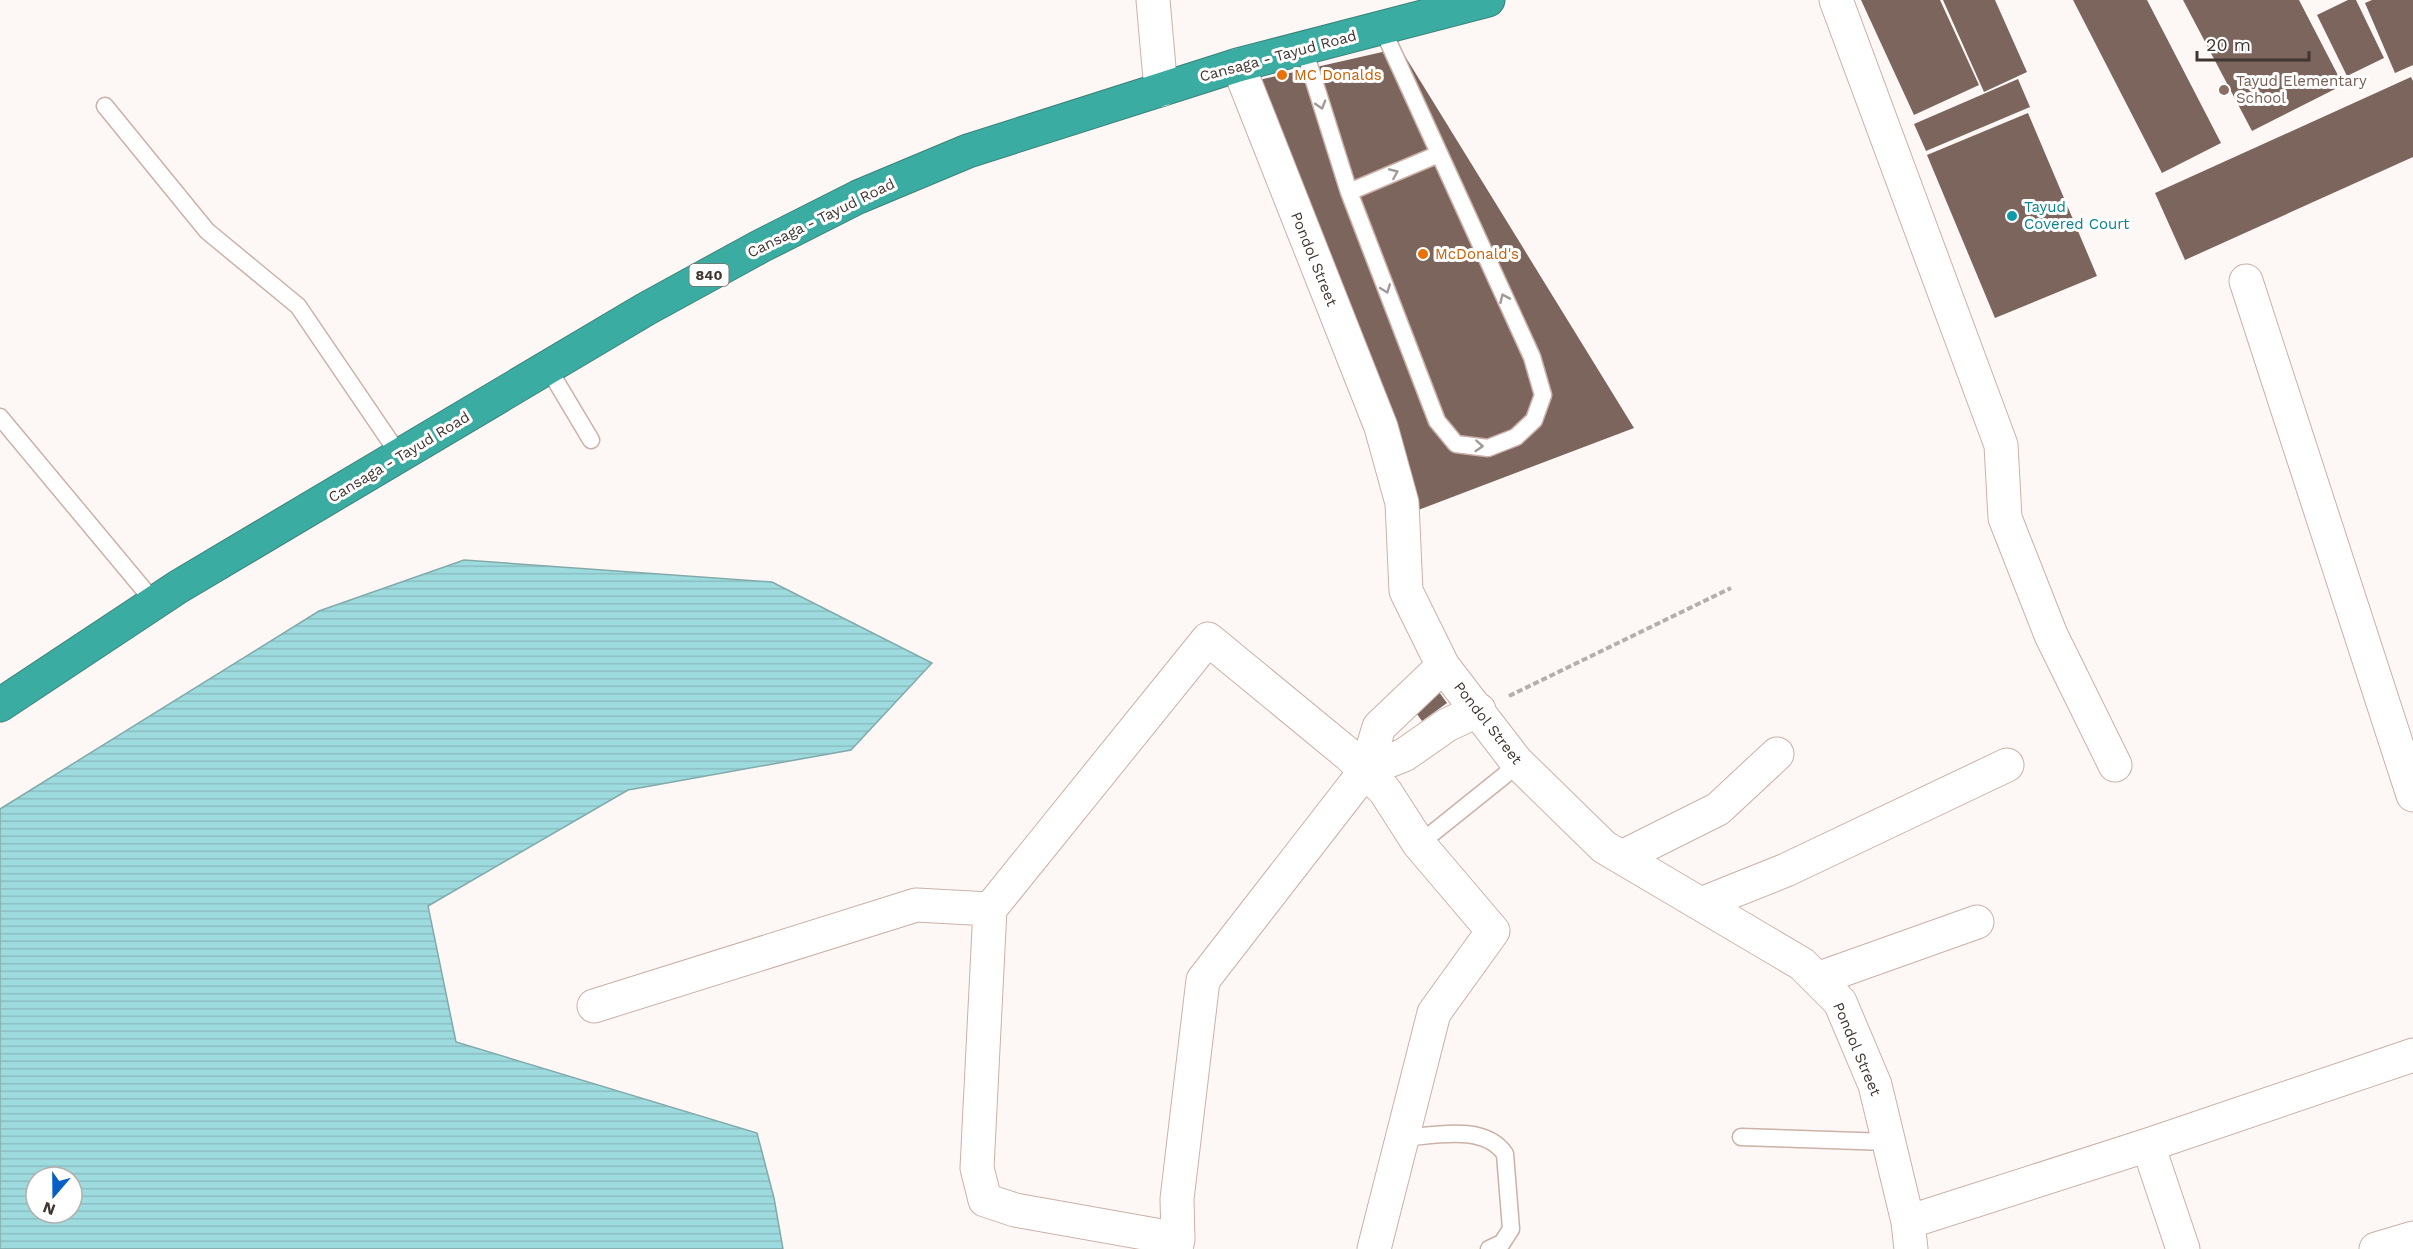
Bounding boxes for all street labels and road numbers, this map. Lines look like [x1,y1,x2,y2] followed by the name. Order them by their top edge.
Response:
[1198,26,1358,86] street label: Cansaga - Tayud Road
[744,174,898,262] street label: Cansaga - Tayud Road
[1287,209,1341,309] street label: Pondol Street
[690,264,728,286] road number: 840
[325,408,473,506] street label: Cansaga - Tayud Road
[1450,678,1526,769] street label: Pondol Street
[1829,999,1885,1099] street label: Pondol Street

